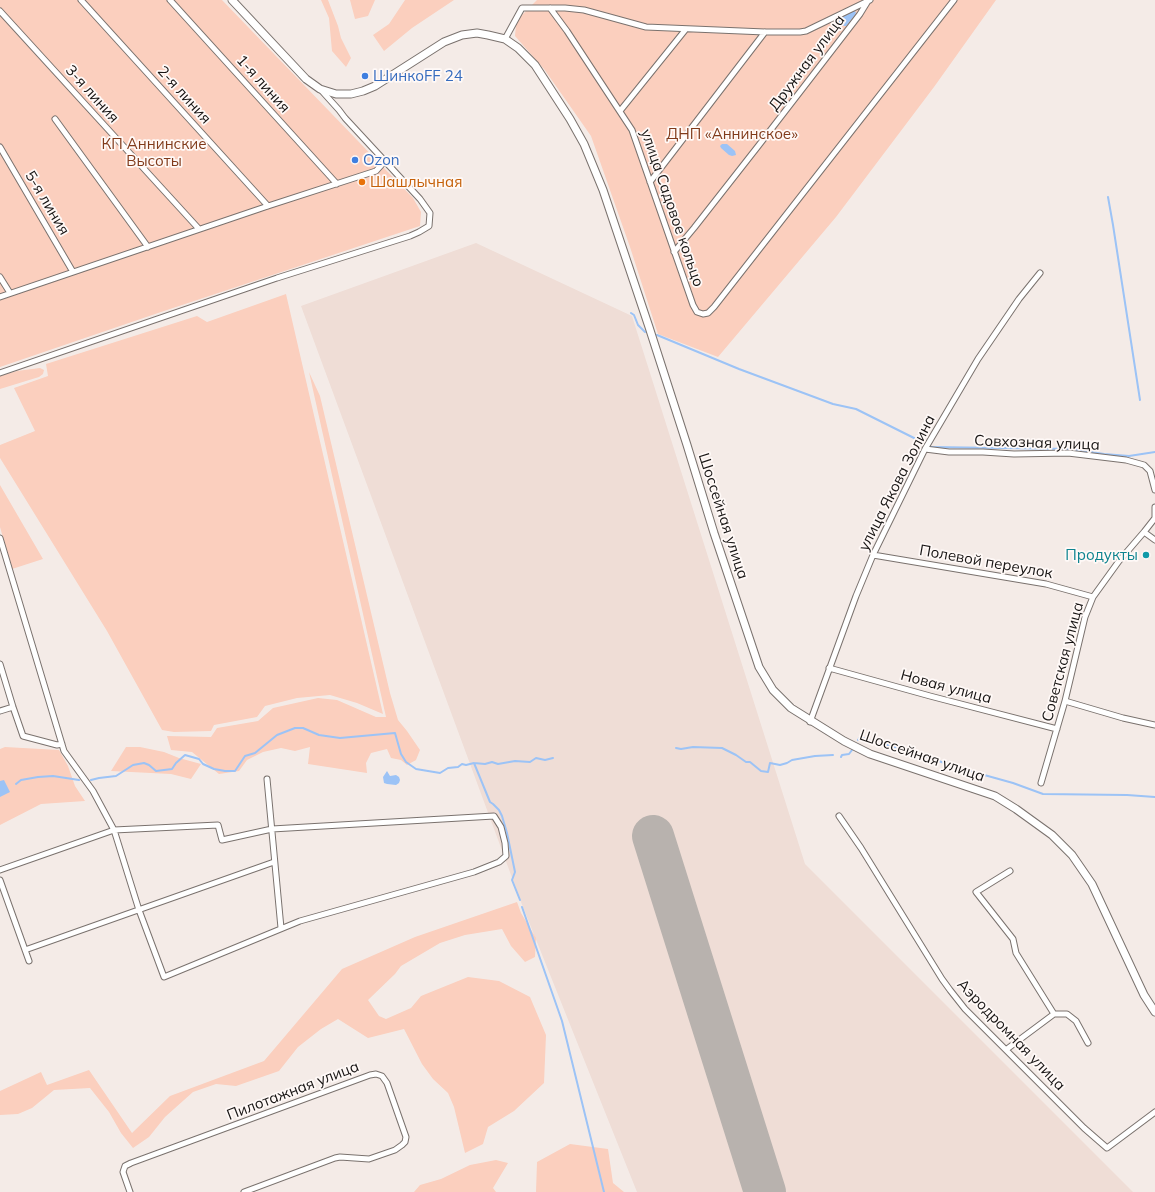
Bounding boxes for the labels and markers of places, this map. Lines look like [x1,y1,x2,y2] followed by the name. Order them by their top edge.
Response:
[373,67,463,85] place label: ШинкоFF 24
[360,71,370,81] marker: ШинкоFF 24
[363,151,400,169] place label: Ozon
[350,155,360,165] marker: Ozon
[370,173,462,191] place label: Шашлычная
[357,177,367,187] marker: Шашлычная
[1065,546,1138,564] place label: Продукты
[1141,550,1151,560] marker: Продукты

